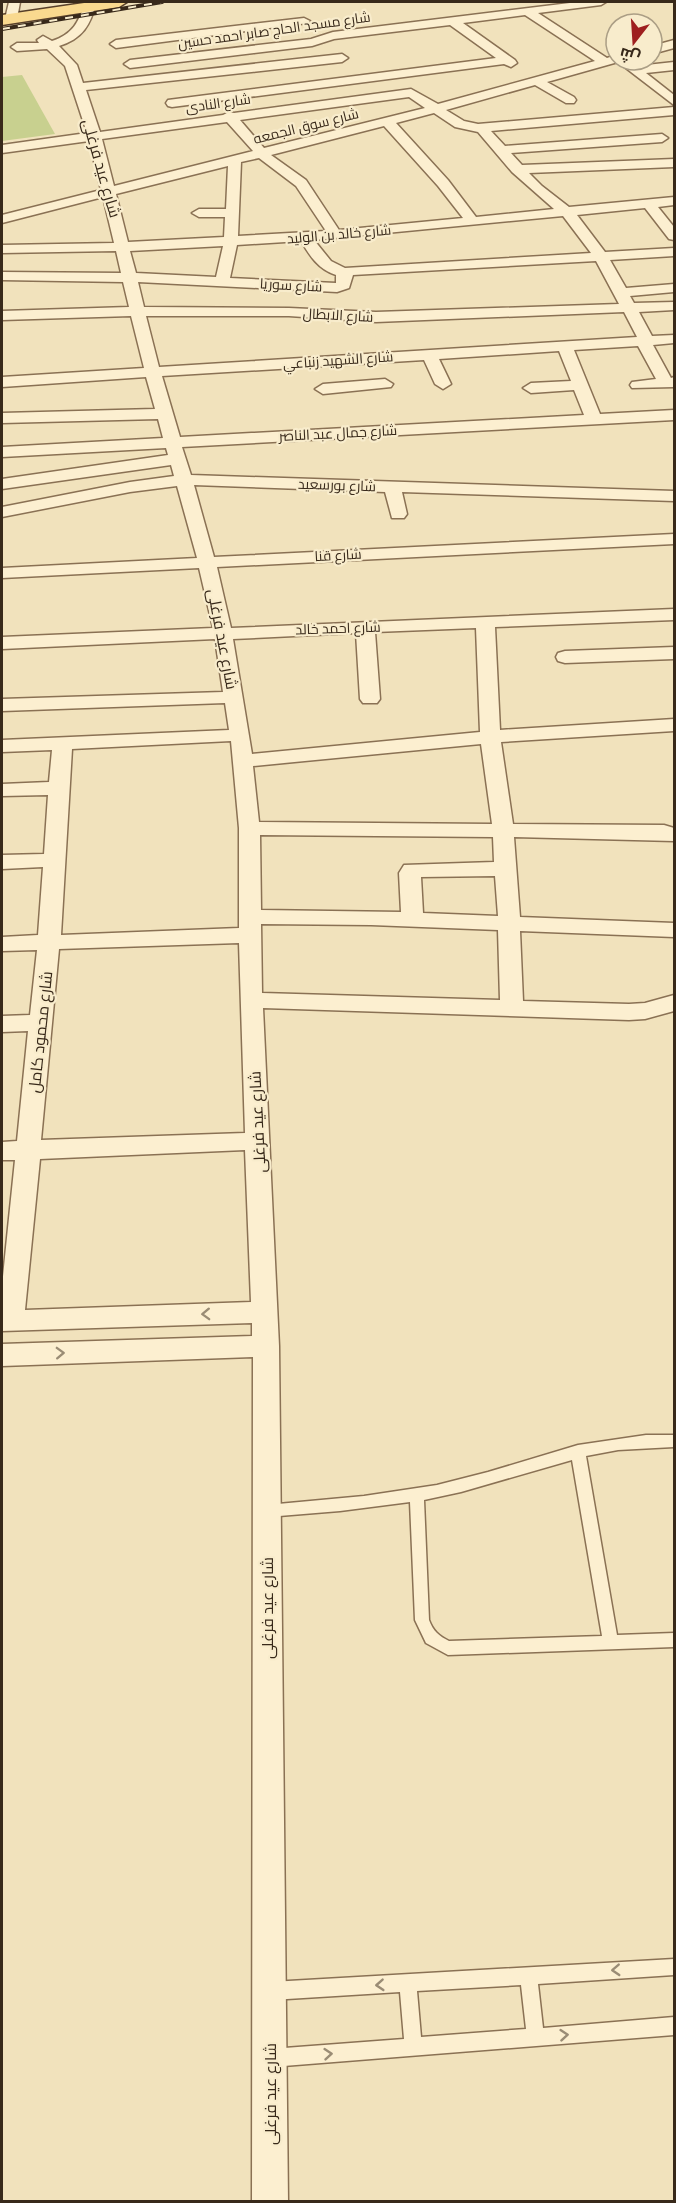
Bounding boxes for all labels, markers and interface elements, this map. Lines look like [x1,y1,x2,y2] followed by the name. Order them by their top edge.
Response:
[177,8,371,52] street label: شارع مسجد الحاج صابر احمد حسين
[604,12,664,72] north arrow
[617,44,642,69] text: ش
[184,90,252,116] street label: شارع النادى
[251,104,361,148] street label: شارع سوق الجمعه
[76,116,126,220] street label: شارع عيد فرغلى
[286,220,392,248] street label: شارع خالد بن الوليد
[259,274,323,296] street label: شارع سوريا
[302,304,374,326] street label: شارع الابطال
[282,347,394,376] street label: شارع الشهيد زنباعي
[277,421,398,445] street label: شارع جمال عبد الناصر
[298,475,376,495] street label: شارع بورسعيد
[314,545,362,565] street label: شارع قنا
[201,587,243,691] street label: شارع عيد فرغلى
[295,618,381,638] street label: شارع احمد خالد
[24,970,58,1094] street label: شارع محمود كامل
[244,1070,272,1173] street label: شارع عيد فرغلى
[202,1308,211,1320] one-way arrow
[55,1347,64,1360] one-way arrow
[257,1557,279,1659] street label: شارع عيد فرغلى
[612,1964,621,1977] one-way arrow
[375,1978,384,1991] one-way arrow
[559,2029,569,2042] one-way arrow
[260,2043,282,2145] street label: شارع عيد فرغلى
[323,2048,332,2061] one-way arrow

